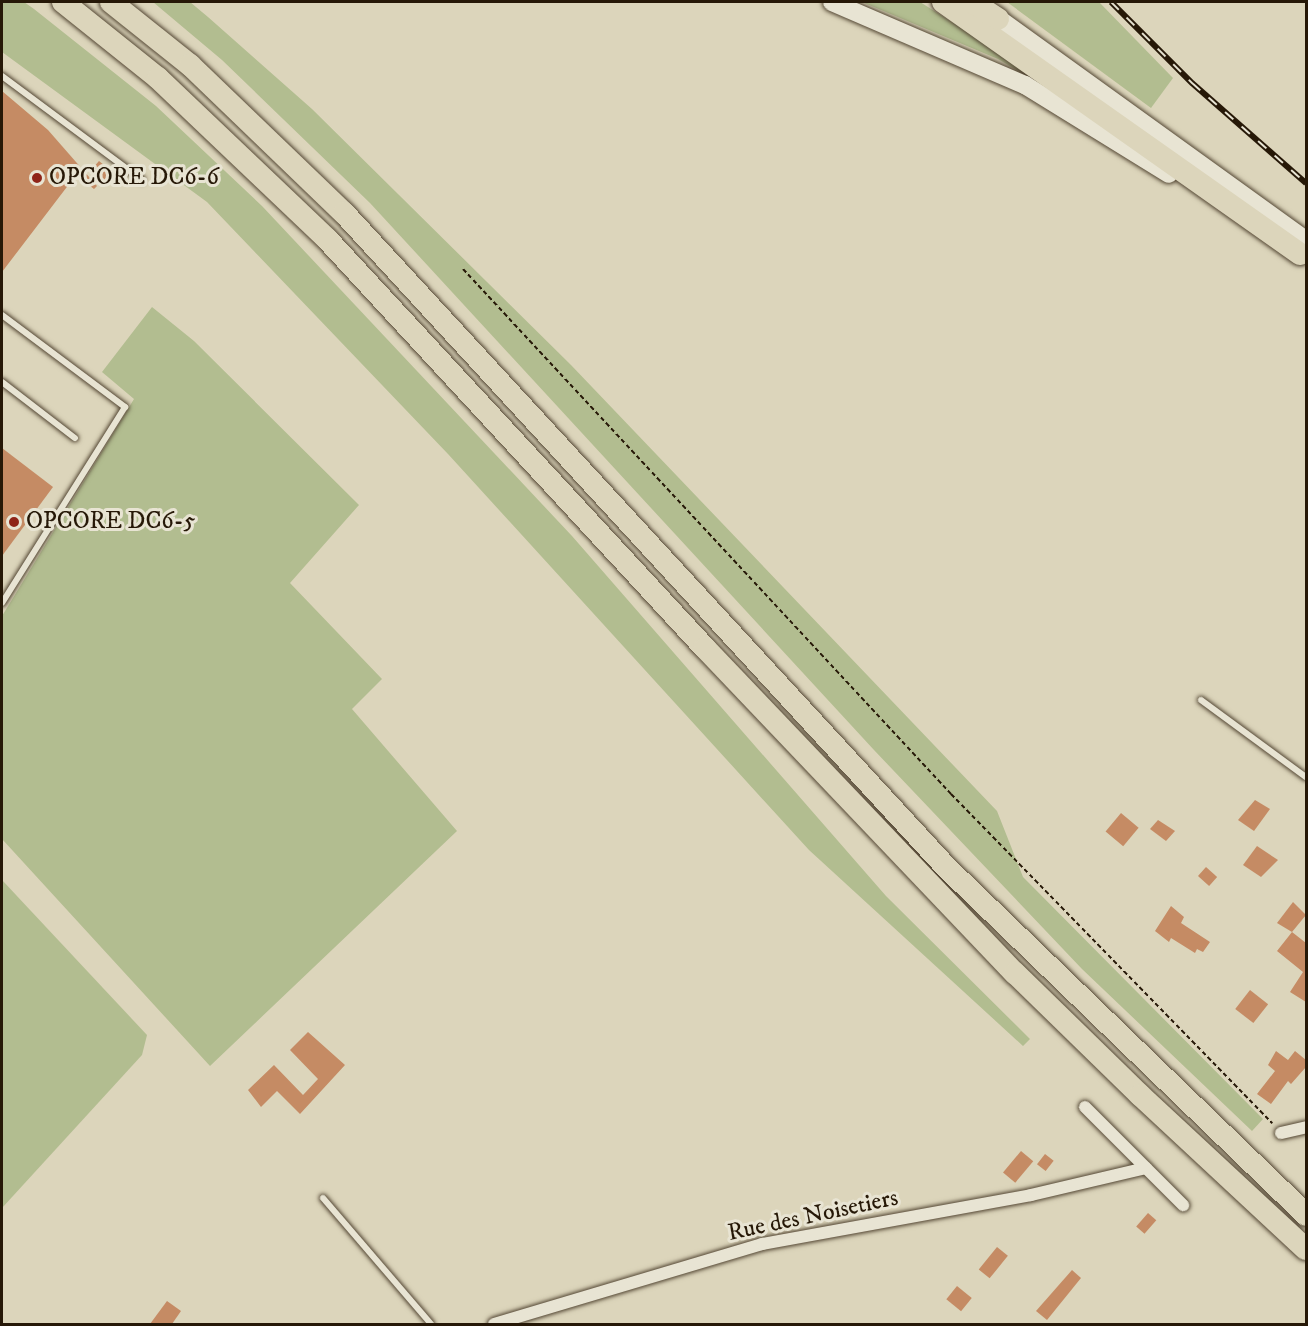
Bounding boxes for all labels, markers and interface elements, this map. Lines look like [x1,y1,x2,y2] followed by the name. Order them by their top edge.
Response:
[49,164,219,192] place label: OPCORE DC6-6
[30,171,44,185] marker: OPCORE DC6-6
[26,508,196,536] place label: OPCORE DC6-5
[7,515,21,529] marker: OPCORE DC6-5
[725,1184,901,1248] street label: Rue des Noisetiers

